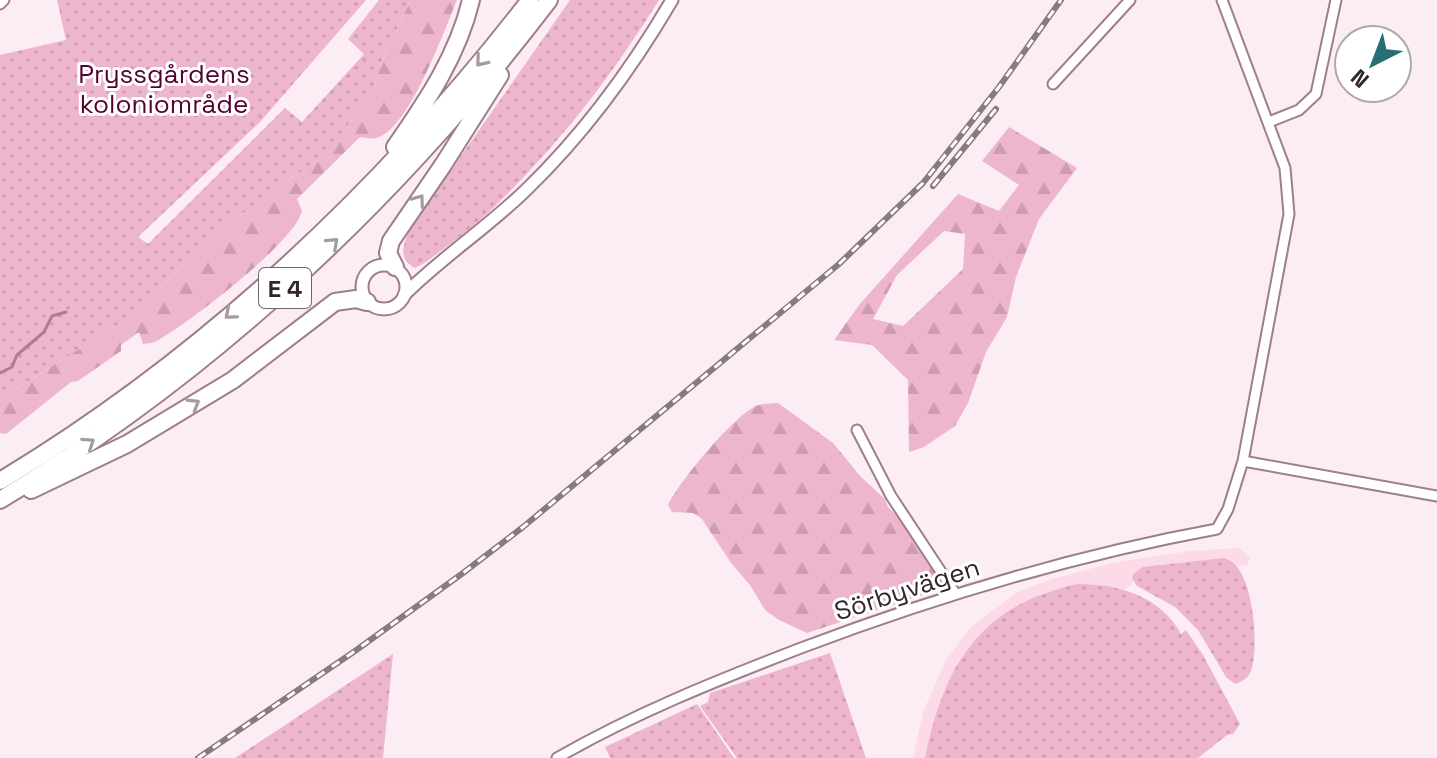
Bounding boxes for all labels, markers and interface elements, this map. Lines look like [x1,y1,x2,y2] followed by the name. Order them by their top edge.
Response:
[1333,24,1413,104] north arrow
[476,52,491,66] one-way arrow
[78,57,250,121] park label: Pryssgårdens koloniområde
[1345,64,1374,94] text: N
[409,194,424,208] one-way arrow
[324,237,338,252] one-way arrow
[259,268,311,308] road number: E 4
[225,304,240,319] one-way arrow
[185,398,200,414] one-way arrow
[80,437,95,452] one-way arrow
[830,550,984,628] street label: Sörbyvägen

